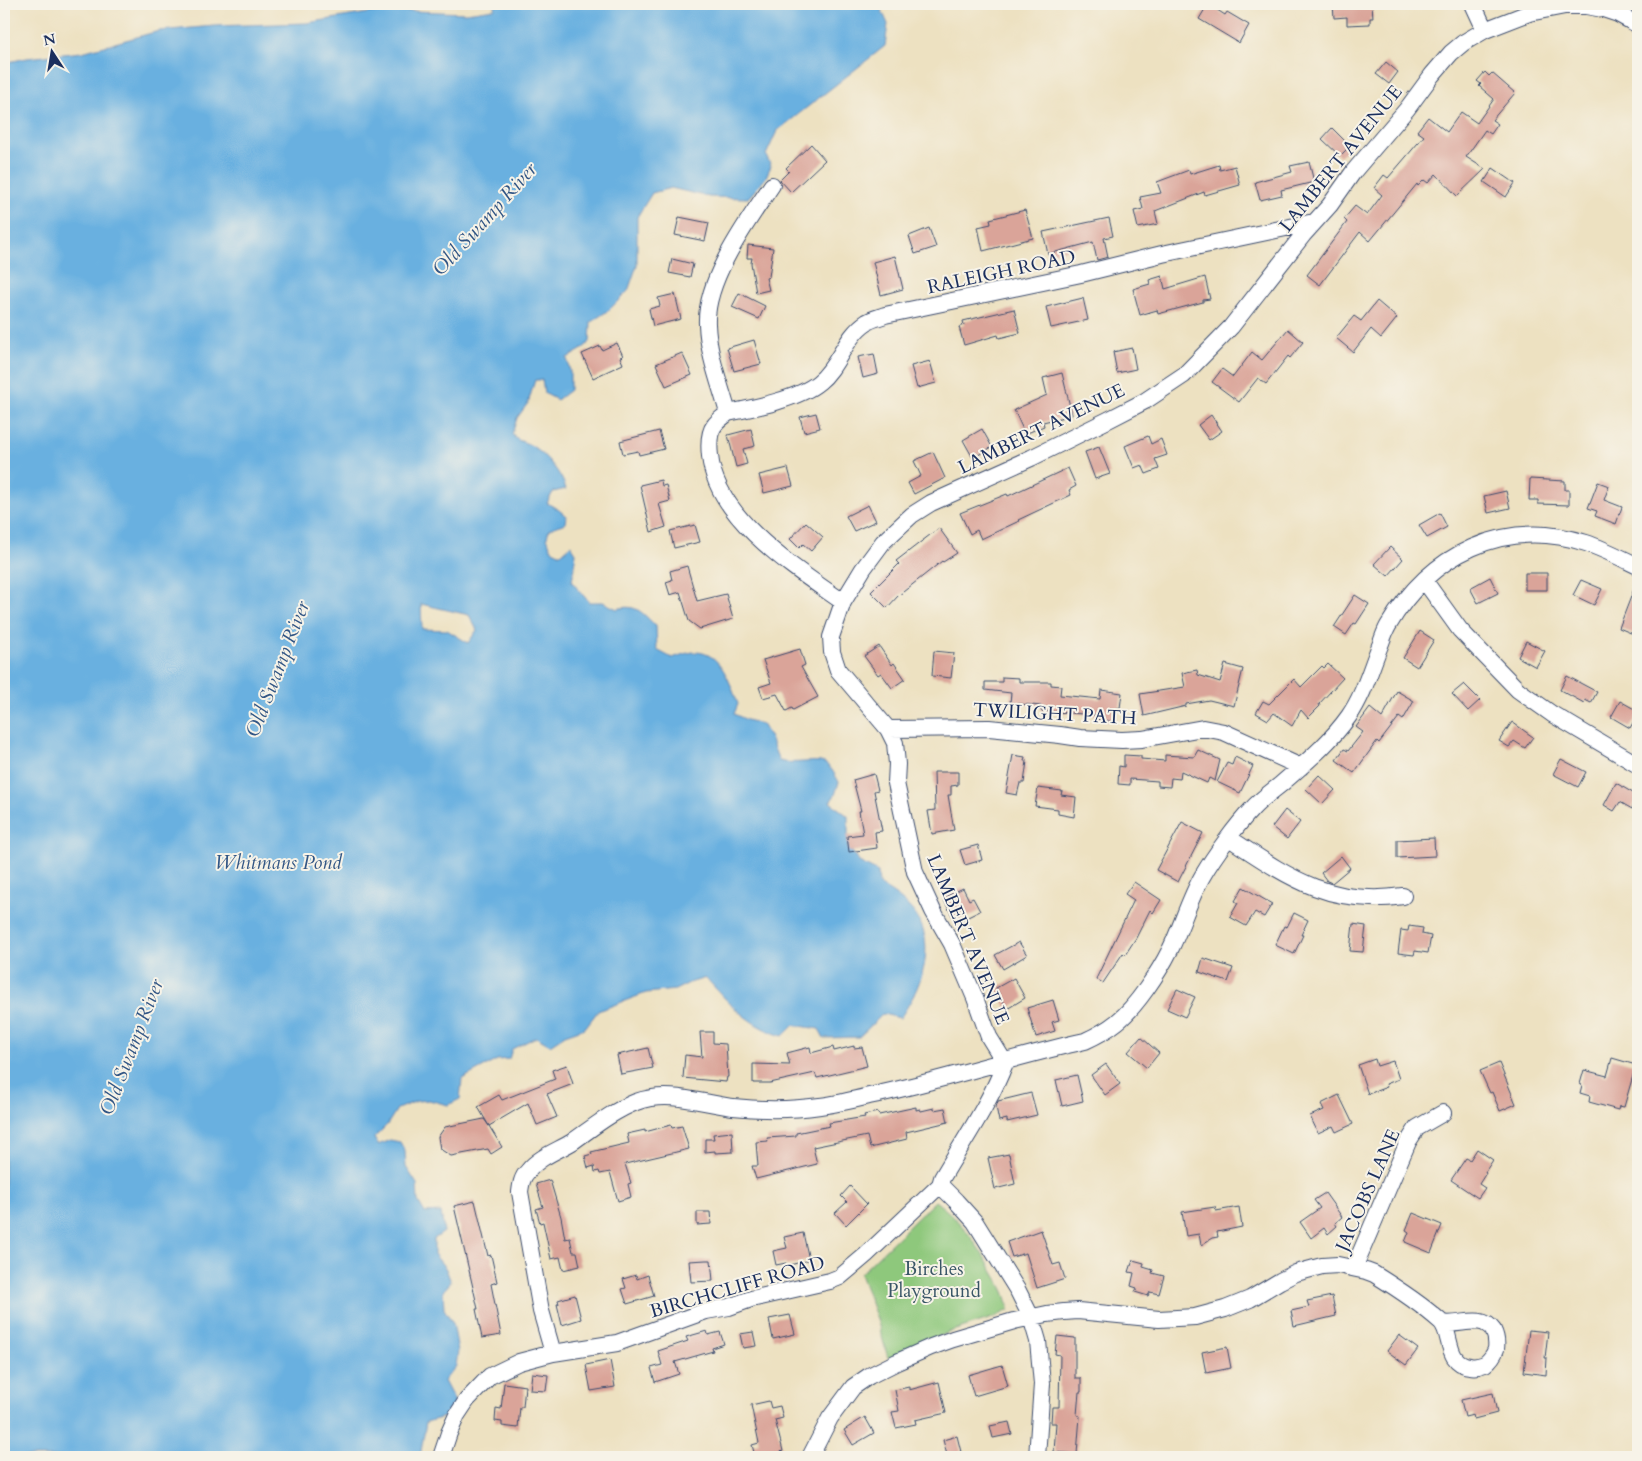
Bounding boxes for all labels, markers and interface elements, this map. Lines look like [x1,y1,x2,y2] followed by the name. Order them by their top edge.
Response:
[28,28,78,78] north arrow
[41,29,57,50] text: N
[1273,80,1408,238] street label: LAMBERT AVENUE
[426,156,543,282] water label: Old Swamp River
[925,244,1078,300] street label: RALEIGH ROAD
[954,377,1129,481] street label: LAMBERT AVENUE
[239,596,316,741] water label: Old Swamp River
[972,697,1138,731] street label: TWILIGHT PATH
[214,849,343,876] water label: Whitmans Pond
[920,850,1016,1028] street label: LAMBERT AVENUE
[93,974,170,1119] water label: Old Swamp River
[1328,1125,1407,1258] street label: JACOBS LANE
[647,1250,828,1324] street label: BIRCHCLIFF ROAD
[887,1256,981,1304] park label: Birches Playground

